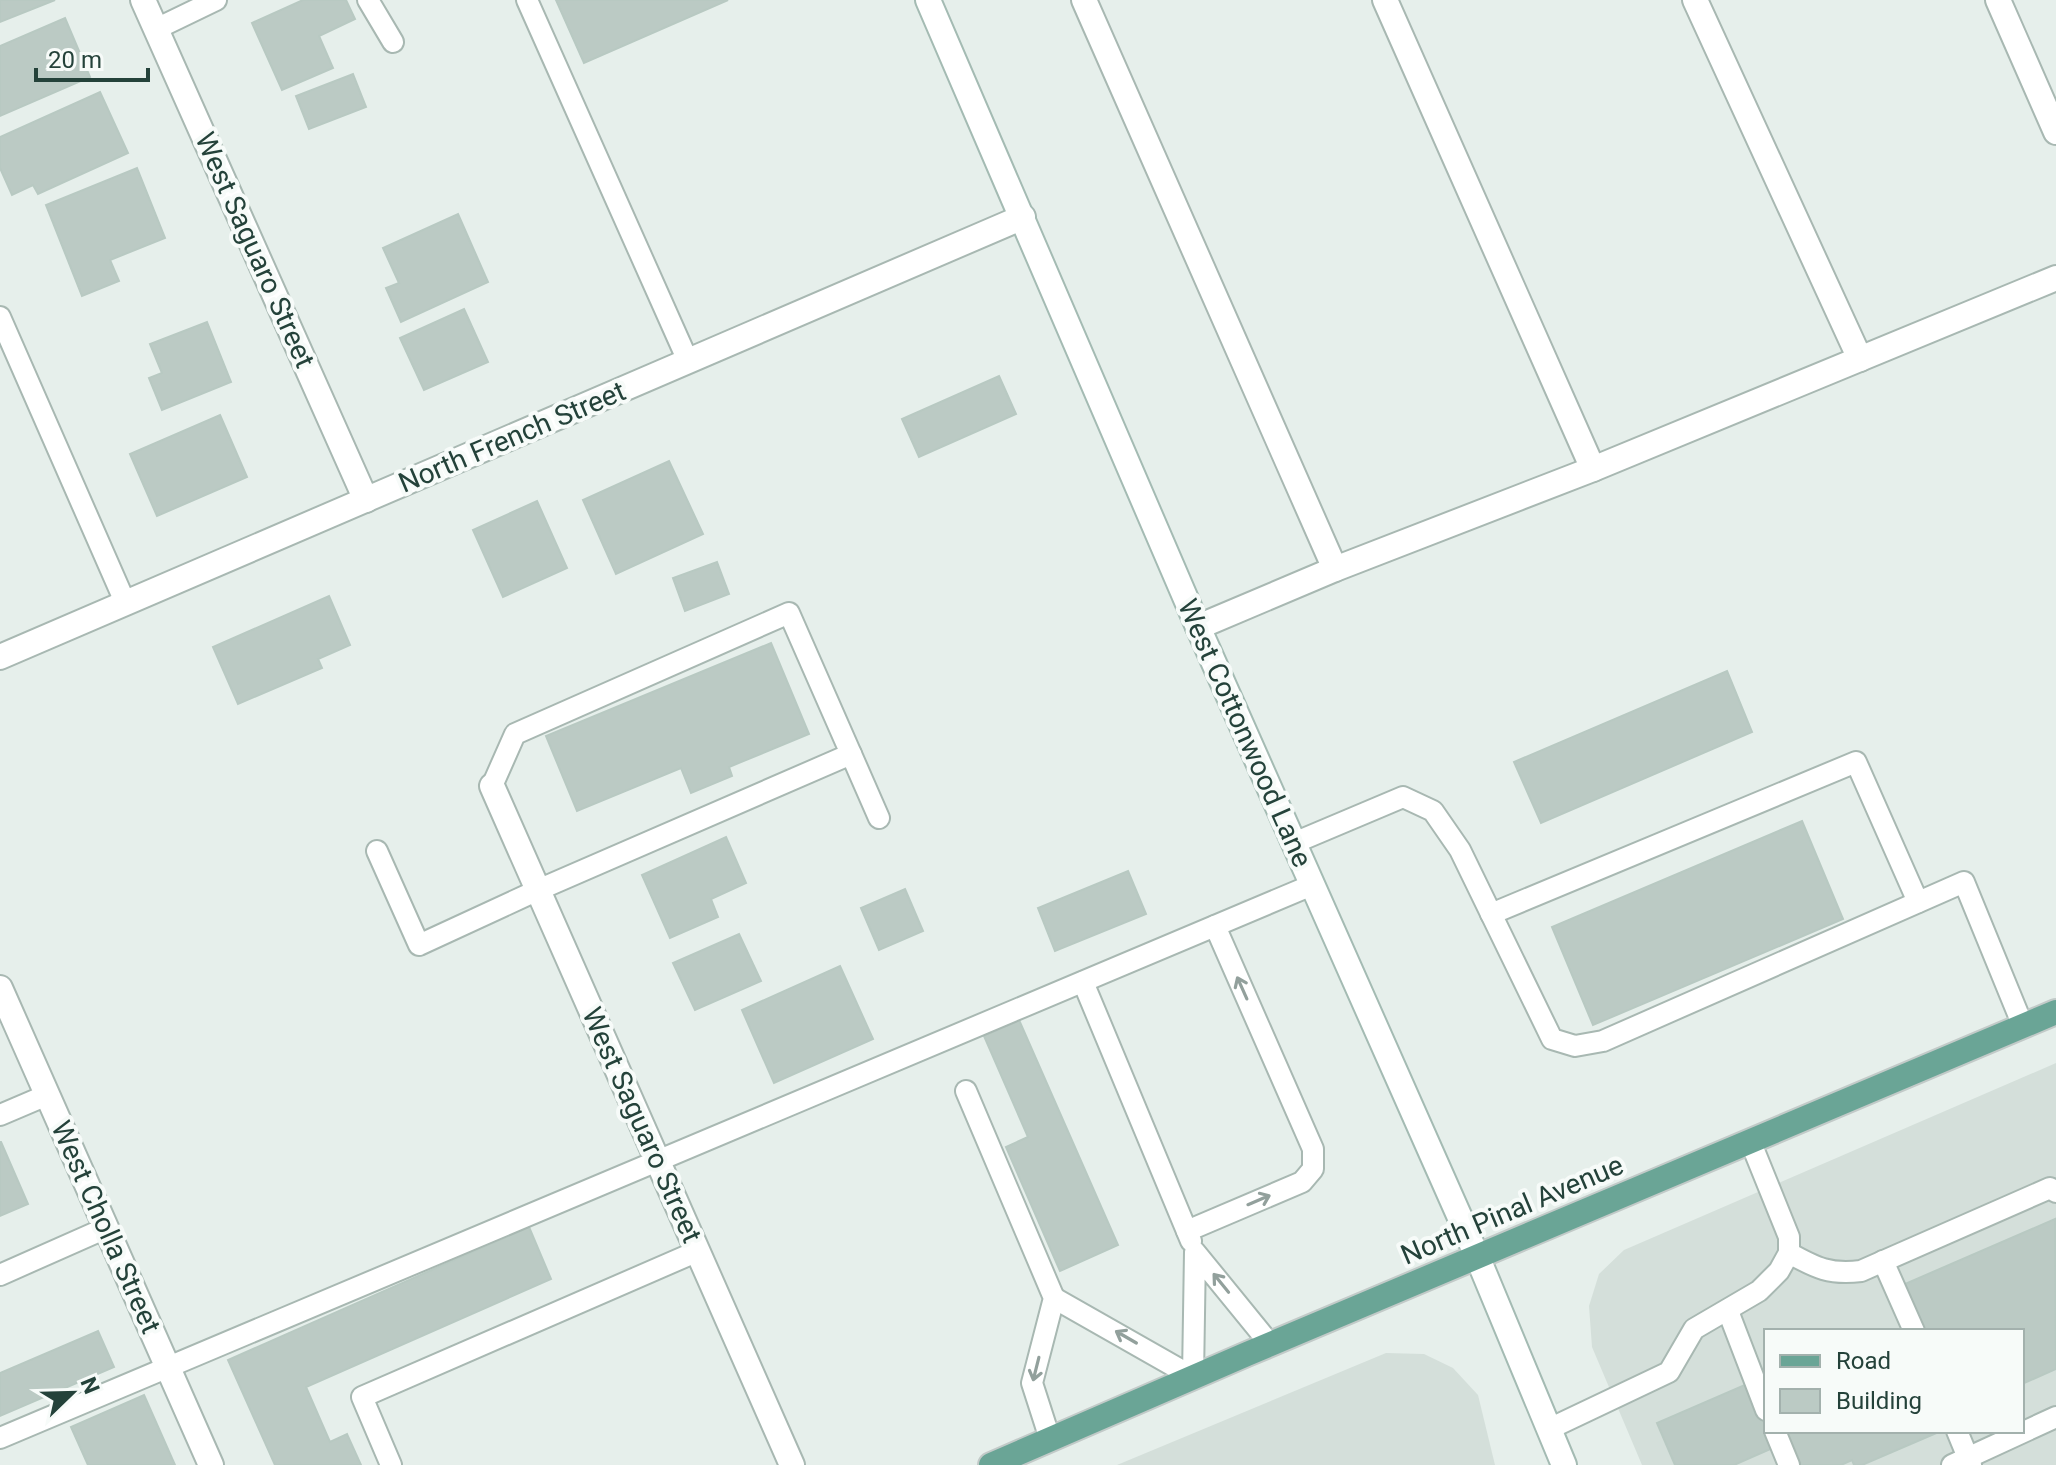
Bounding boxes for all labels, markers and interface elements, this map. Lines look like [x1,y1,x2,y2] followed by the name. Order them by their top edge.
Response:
[36,32,148,82] scale bar
[48,46,102,74] text: 20 m
[188,127,322,373] street label: West Saguaro Street
[394,374,630,500] street label: North French Street
[1171,594,1319,872] street label: West Cottonwood Lane
[1234,976,1249,1000] one-way arrow
[575,1002,709,1248] street label: West Saguaro Street
[44,1116,168,1338] street label: West Cholla Street
[1396,1148,1628,1272] street label: North Pinal Avenue
[1246,1192,1271,1207] one-way arrow
[1212,1273,1230,1294] one-way arrow
[1115,1329,1138,1345] one-way arrow
[1764,1329,2024,1433] legend
[1836,1347,1891,1375] text: Road
[32,1353,112,1433] north arrow
[1027,1356,1042,1382] one-way arrow
[75,1373,104,1397] text: N
[1836,1387,1922,1415] text: Building

